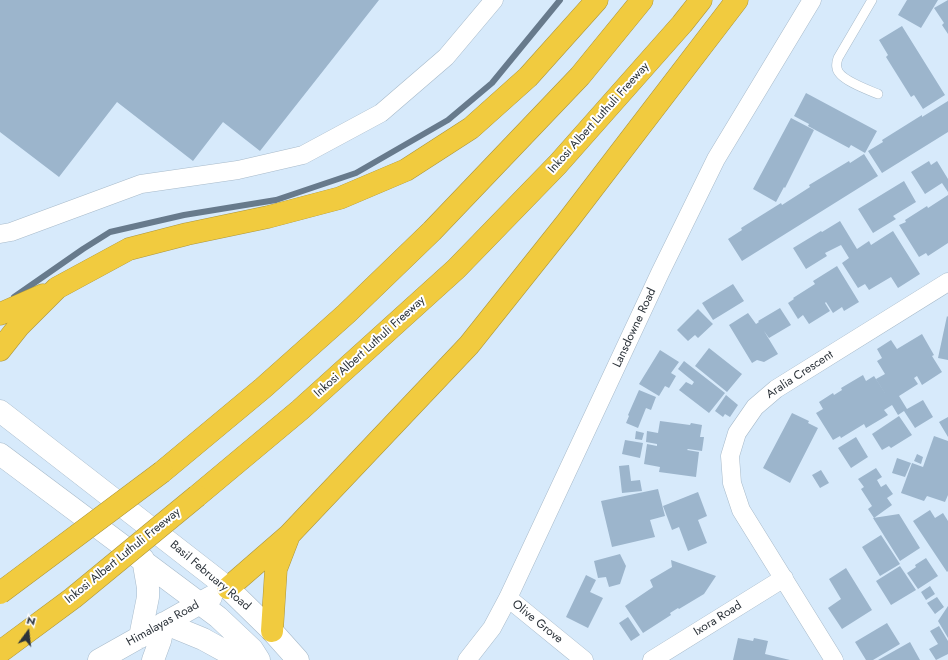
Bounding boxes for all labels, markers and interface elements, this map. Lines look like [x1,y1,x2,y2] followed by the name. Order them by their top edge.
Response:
[545,60,653,176] street label: Inkosi Albert Luthuli Freeway
[610,286,660,370] street label: Lansdowne Road
[312,293,428,401] street label: Inkosi Albert Luthuli Freeway
[764,348,836,402] street label: Aralia Crescent
[62,505,184,607] street label: Inkosi Albert Luthuli Freeway
[167,538,253,614] street label: Basil February Road
[509,597,565,647] street label: Olive Grove
[124,598,202,650] street label: Himalayas Road
[691,599,745,639] street label: Ixora Road
[8,612,48,652] north arrow
[25,612,37,629] text: N

